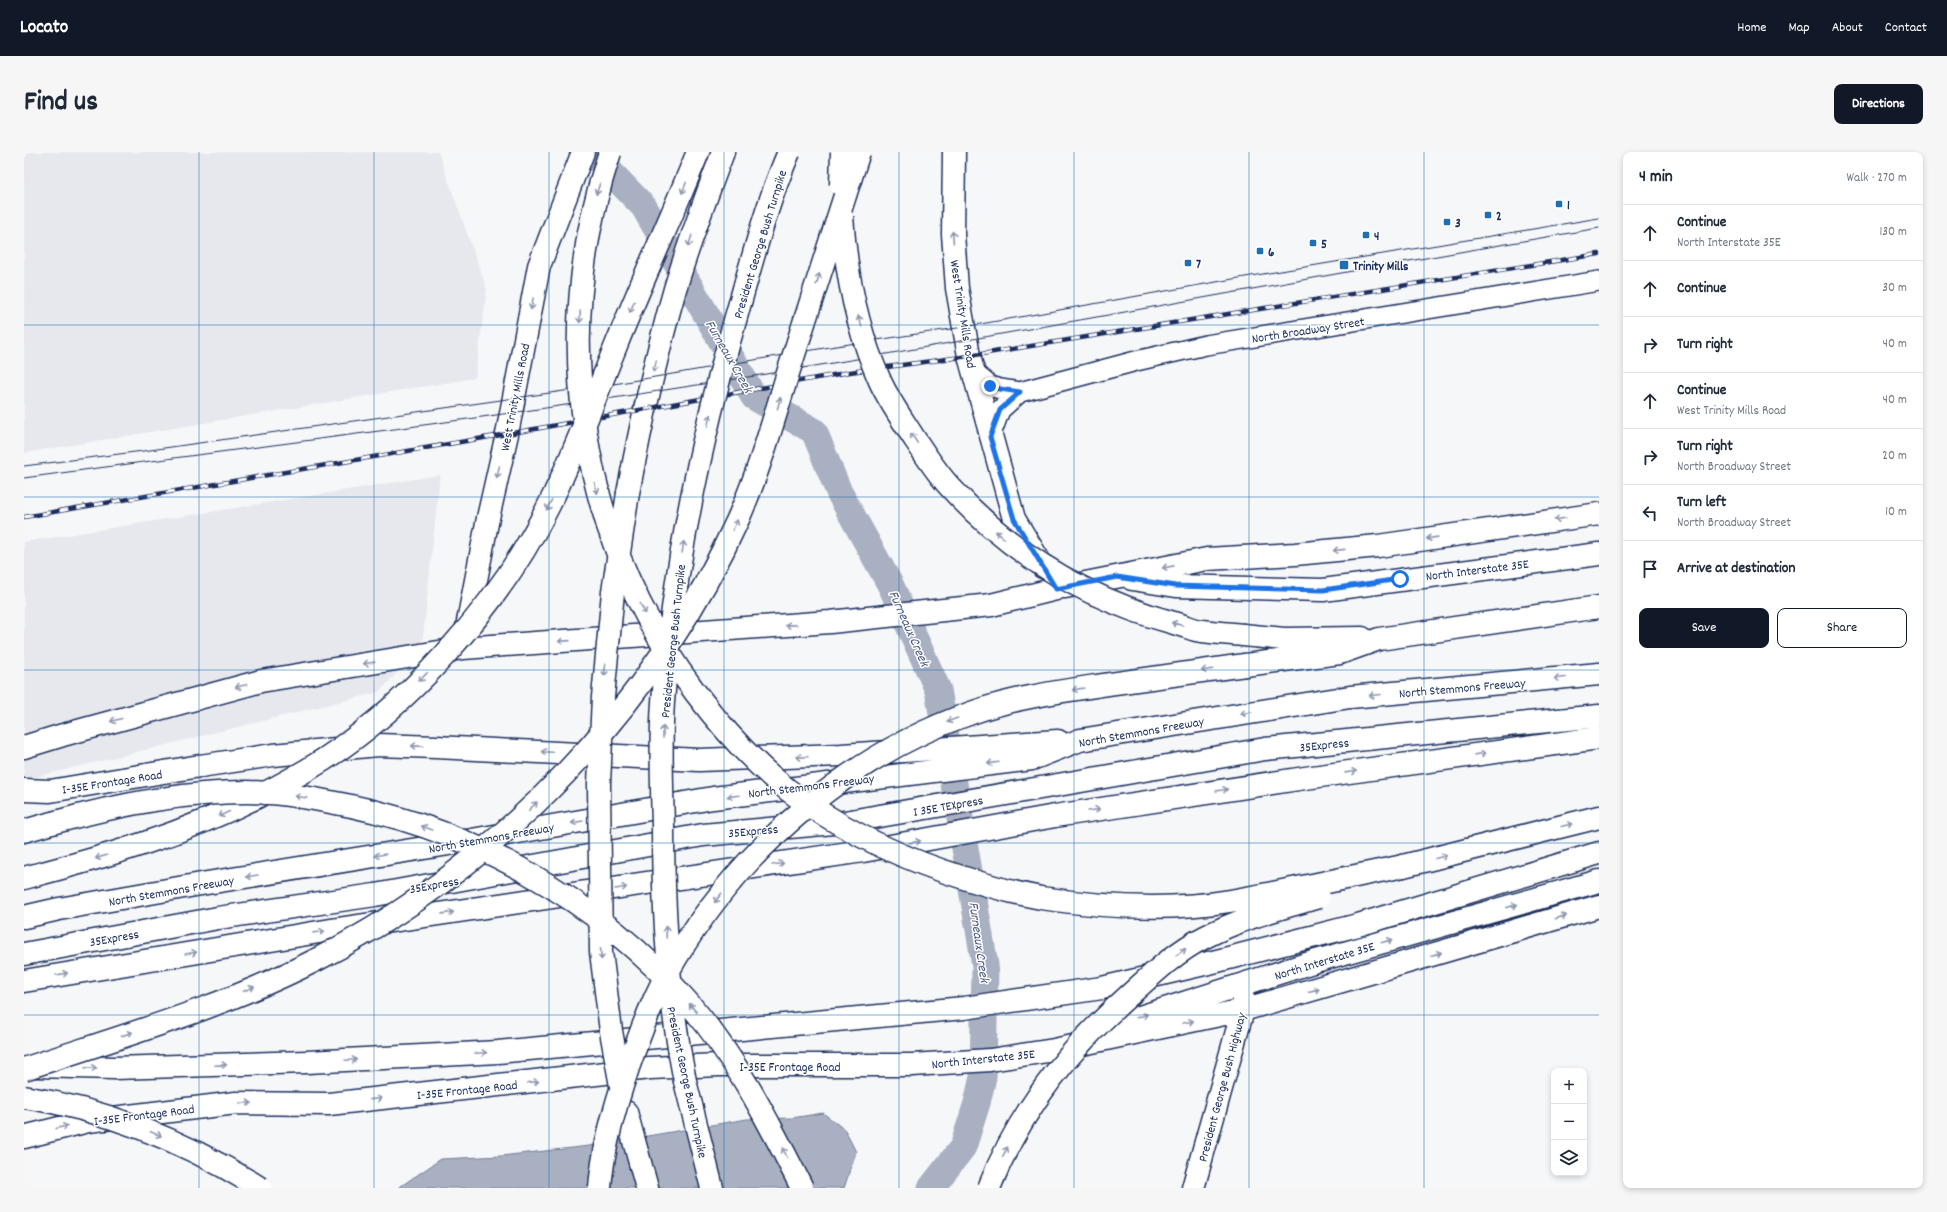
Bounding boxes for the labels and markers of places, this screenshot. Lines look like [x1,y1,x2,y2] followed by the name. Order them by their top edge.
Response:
[1567,197,1570,216] place label: 1
[1554,199,1564,209] marker: 1
[1496,208,1502,227] place label: 2
[1483,210,1493,220] marker: 2
[1455,215,1461,234] place label: 3
[1442,217,1452,227] marker: 3
[1374,228,1379,247] place label: 4
[1361,230,1371,240] marker: 4
[1321,236,1327,255] place label: 5
[1308,238,1318,248] marker: 5
[1268,244,1275,263] place label: 6
[1255,246,1265,256] marker: 6
[1196,256,1201,275] place label: 7
[1183,258,1193,268] marker: 7
[1353,258,1409,277] place label: Trinity Mills
[1338,259,1350,271] marker: Trinity Mills

